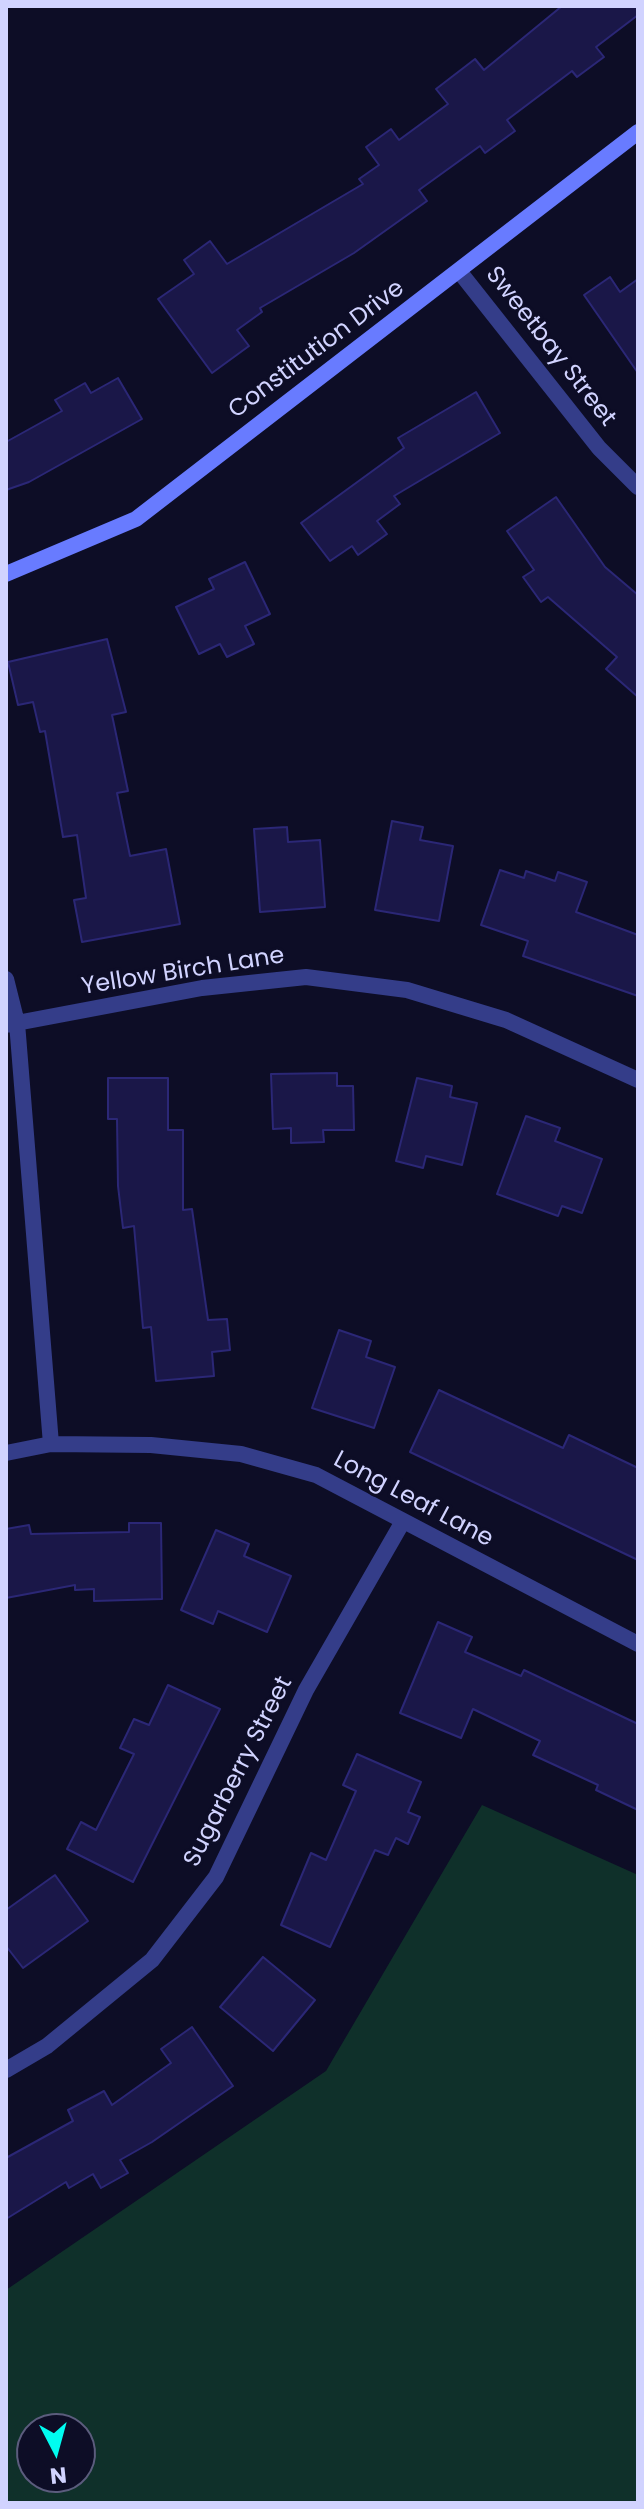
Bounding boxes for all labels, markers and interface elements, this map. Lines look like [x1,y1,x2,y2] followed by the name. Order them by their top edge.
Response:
[479,261,621,433] street label: Sweetbay Street
[223,275,411,425] street label: Constitution Drive
[80,942,286,1002] street label: Yellow Birch Lane
[328,1446,498,1554] street label: Long Leaf Lane
[178,1672,300,1872] street label: Sugarberry Street
[16,2413,96,2493] north arrow
[49,2459,68,2492] text: N

